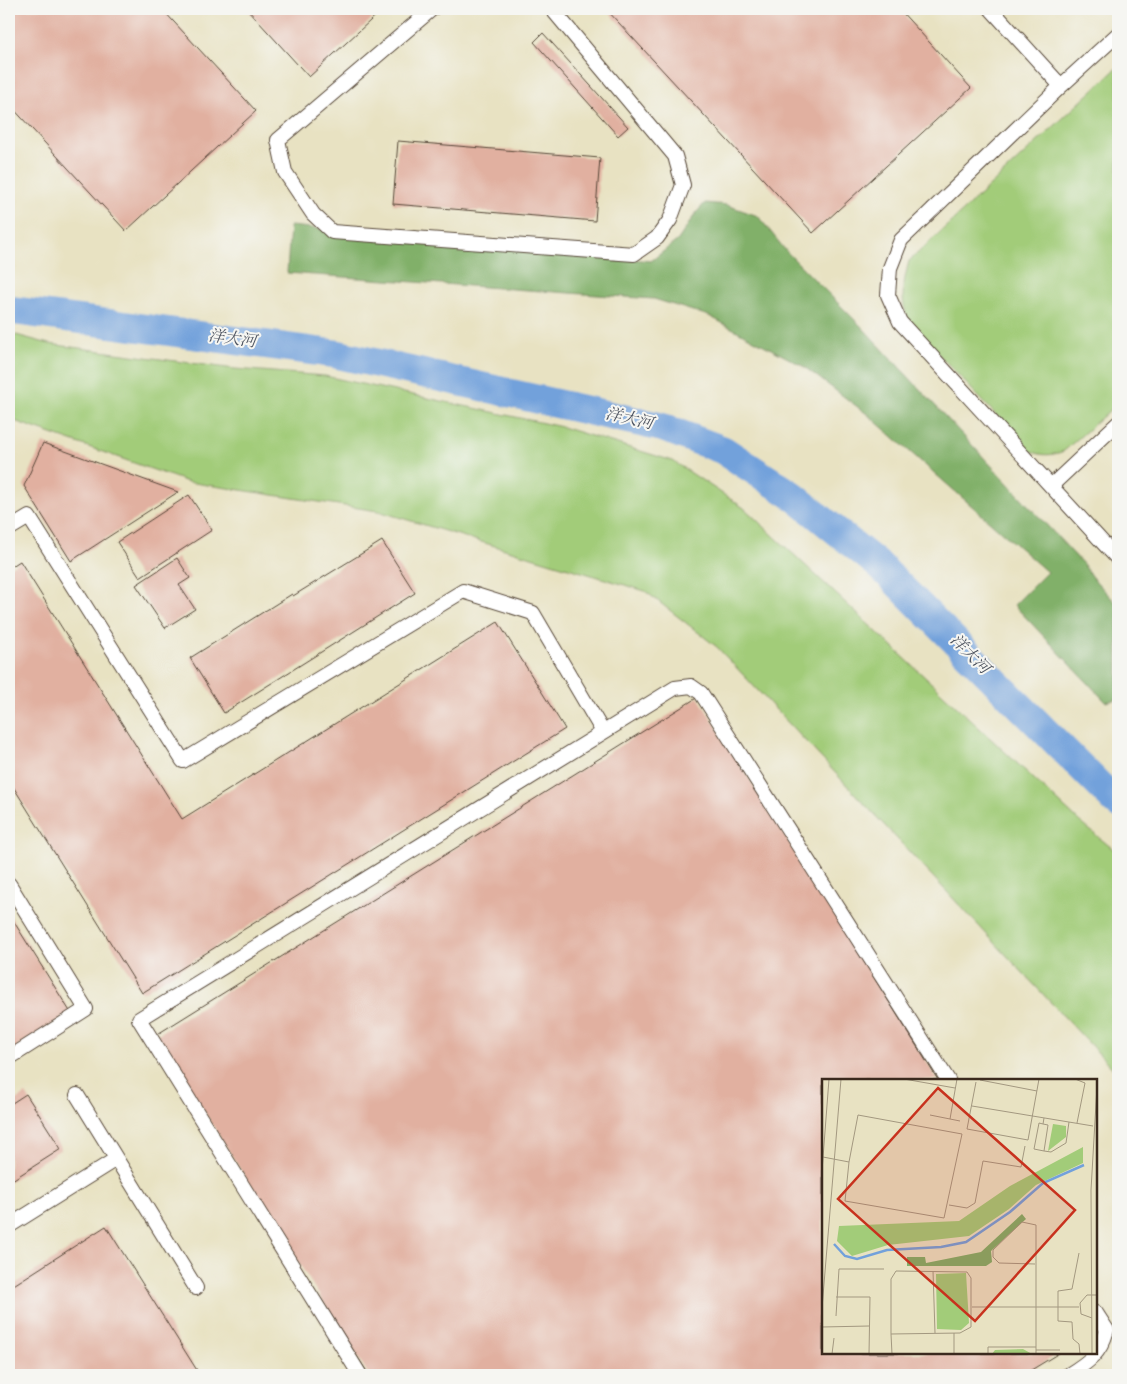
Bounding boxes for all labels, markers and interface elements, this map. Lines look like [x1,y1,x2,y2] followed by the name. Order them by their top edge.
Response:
[207,325,260,355] water label: 洋大河
[603,403,658,437] water label: 洋大河
[944,630,996,682] water label: 洋大河
[822,1079,1097,1354] inset map

